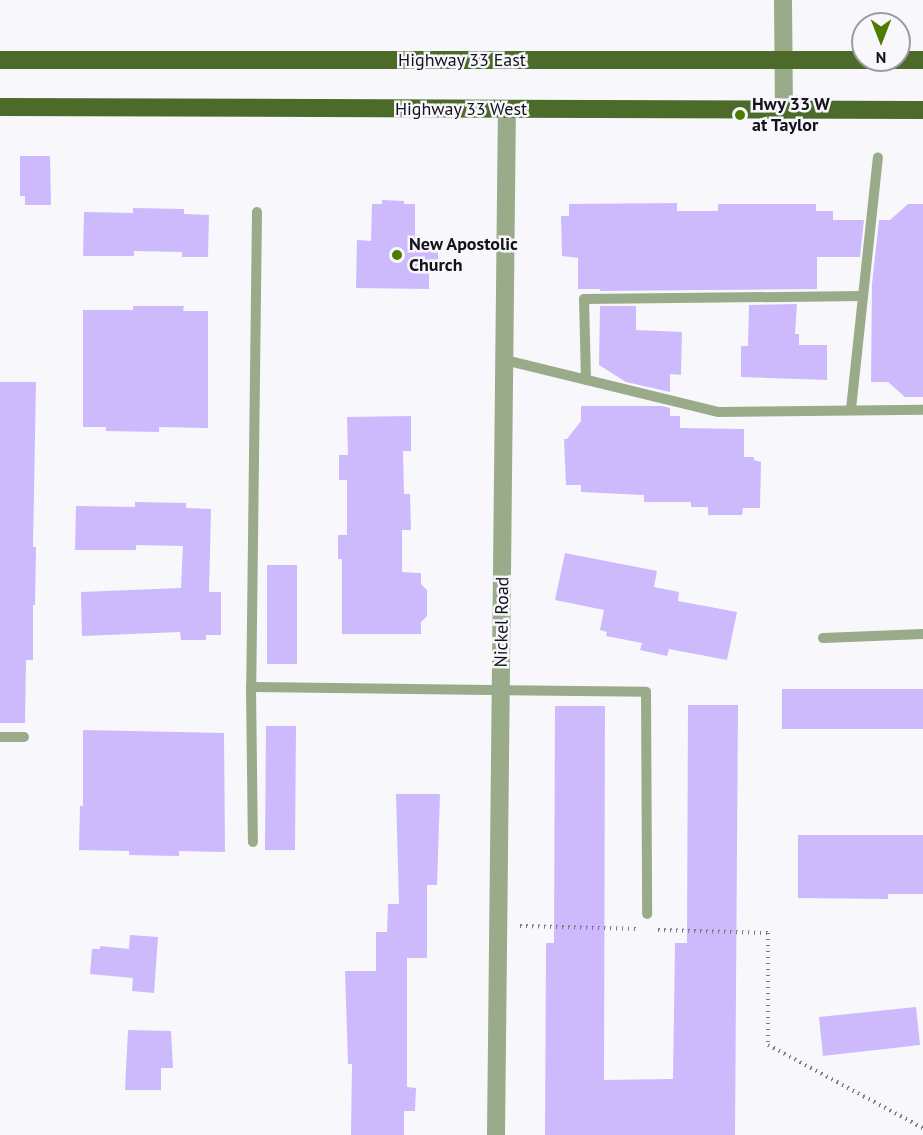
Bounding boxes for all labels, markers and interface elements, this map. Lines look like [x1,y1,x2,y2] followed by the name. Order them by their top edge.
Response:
[851,12,911,72] north arrow
[876,48,886,68] text: N
[398,49,526,71] street label: Highway 33 East
[752,94,831,136] place label: Hwy 33 W at Taylor
[394,98,528,120] street label: Highway 33 West
[733,108,747,122] marker: Hwy 33 W at Taylor
[409,234,519,276] place label: New Apostolic Church
[390,248,404,262] marker: New Apostolic Church
[490,576,514,668] street label: Nickel Road

